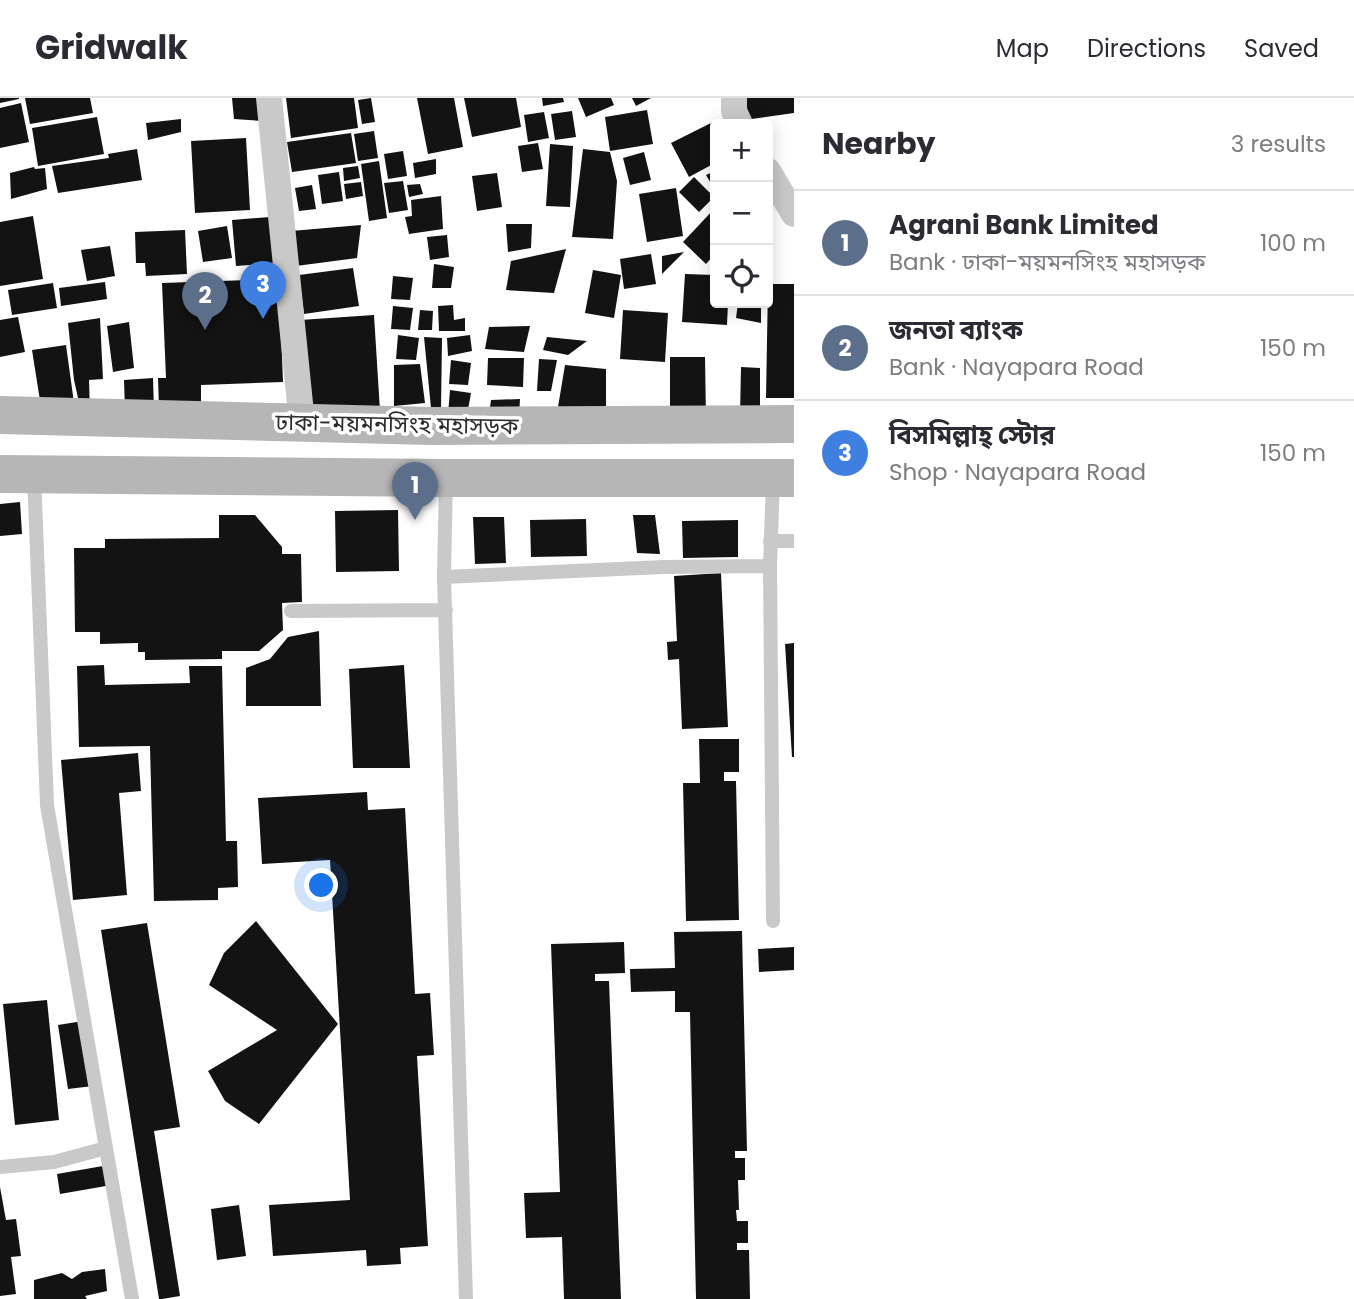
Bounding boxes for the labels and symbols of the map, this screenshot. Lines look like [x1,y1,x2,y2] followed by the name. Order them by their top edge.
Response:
[240,261,286,319] pin: 3
[182,272,228,330] pin: 2
[274,406,519,442] street label: ঢাকা-ময়মনসিংহ মহাসড়ক
[392,462,438,520] pin: 1
[304,868,338,902] your location

